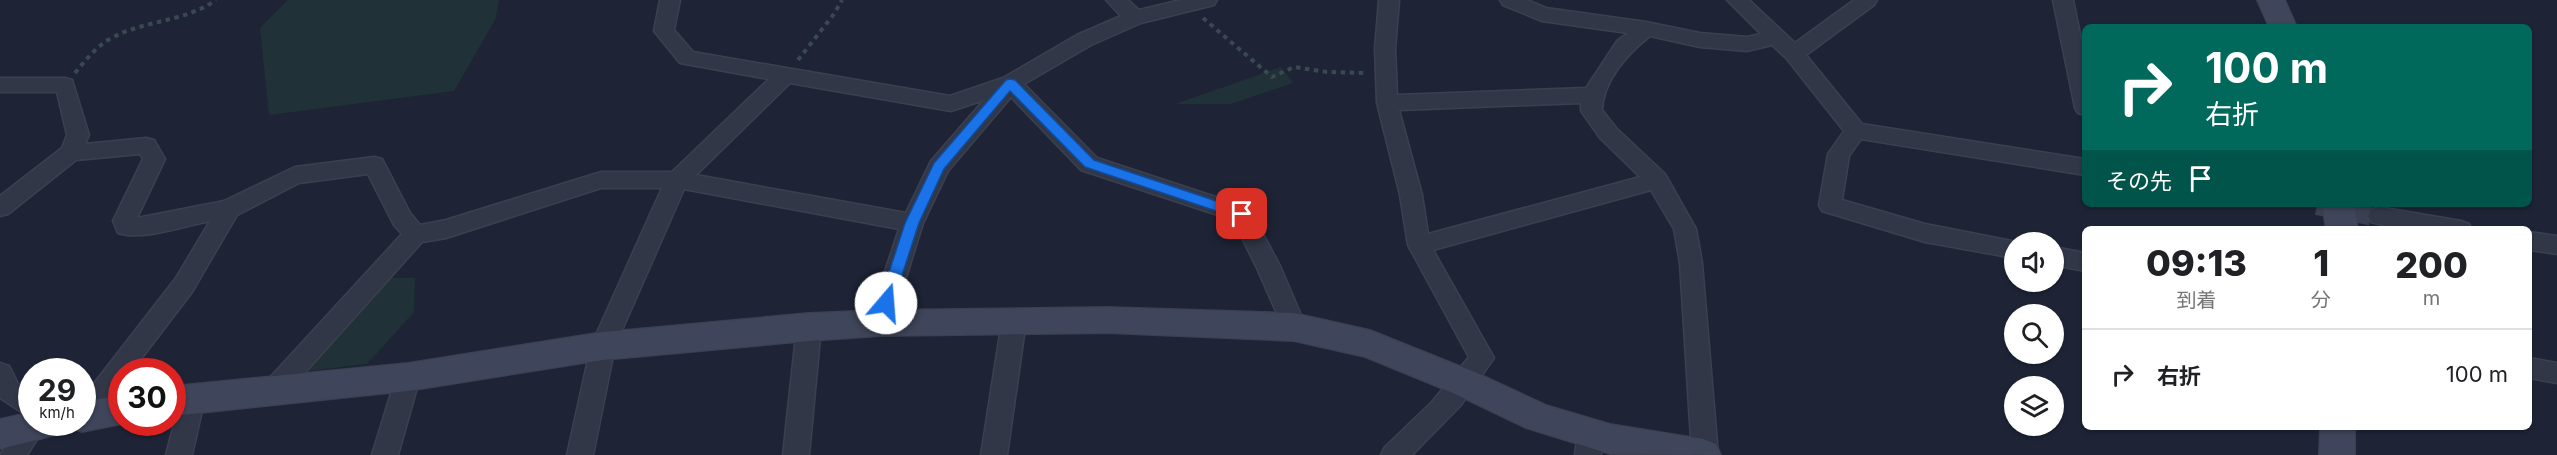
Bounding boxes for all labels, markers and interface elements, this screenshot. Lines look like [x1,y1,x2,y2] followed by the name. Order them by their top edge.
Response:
[2205,42,2328,93] text: 100 m
[2106,48,2184,126] icon: right
[2205,98,2259,131] text: 右折
[2184,162,2217,195] icon: arrive
[2106,168,2172,194] text: その先
[1216,188,1267,239] pin
[1225,197,1258,230] icon: arrive
[2004,232,2064,436] map controls
[2004,232,2064,292] button: sound
[2146,241,2247,285] text: 09:13
[2313,241,2329,285] text: 1
[2395,243,2468,287] text: 200
[854,271,918,335] position arrow
[2423,286,2440,310] text: m
[2177,288,2217,312] text: 到着
[2311,288,2331,312] text: 分
[2004,304,2064,364] button: search
[108,358,186,436] speed limit sign: 30
[2106,358,2139,391] icon: right
[2446,361,2508,387] text: 100 m
[2157,363,2201,389] text: 右折
[38,372,76,408] text: 29
[2004,376,2064,436] button: layers
[39,403,75,422] text: km/h

